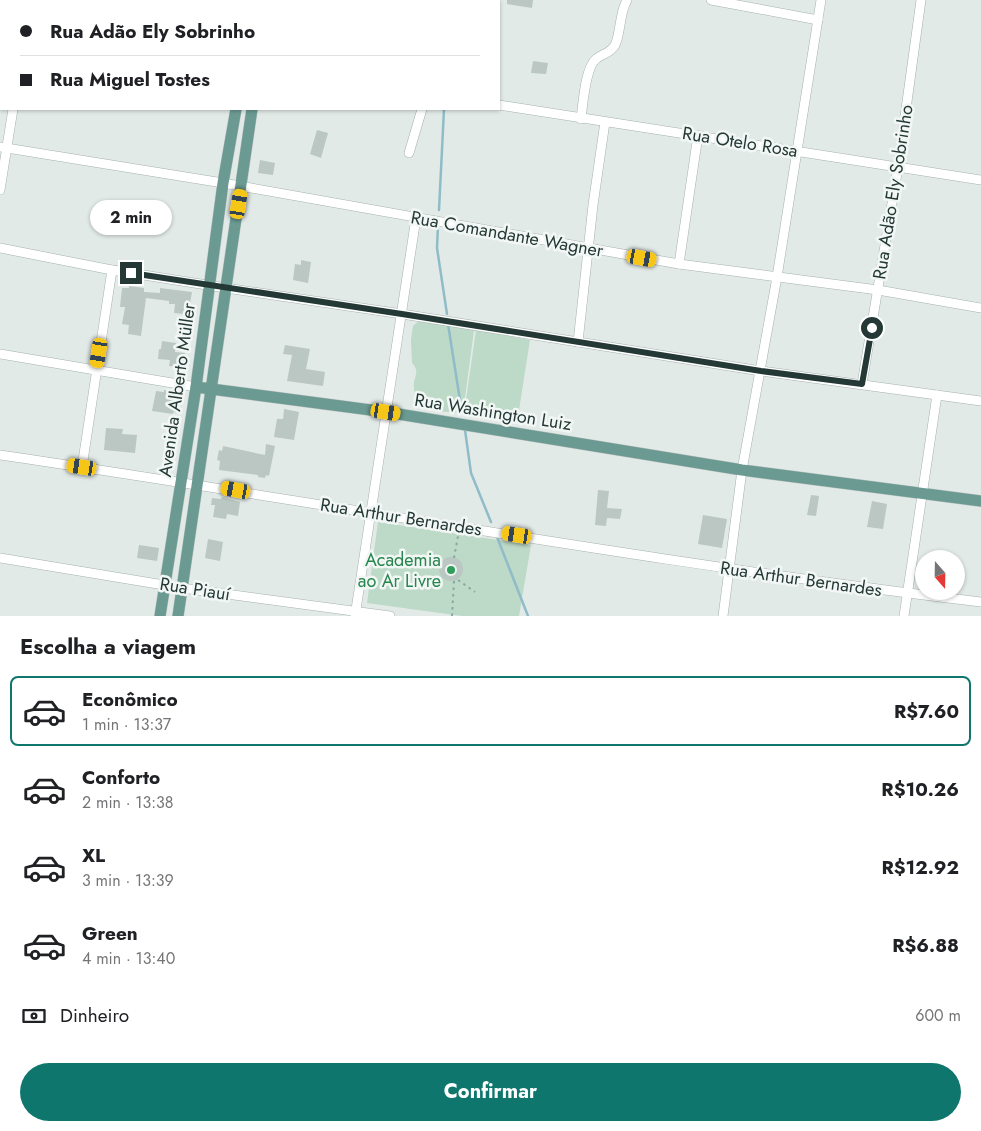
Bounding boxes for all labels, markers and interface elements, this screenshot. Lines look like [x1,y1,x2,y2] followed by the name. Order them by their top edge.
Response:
[50,18,255,45] text: Rua Adão Ely Sobrinho
[50,66,210,93] text: Rua Miguel Tostes
[866,103,920,281] street label: Rua Adão Ely Sobrinho
[680,120,800,164] street label: Rua Otelo Rosa
[229,188,248,220] car
[90,200,172,236] callout: 2 min
[409,204,606,264] street label: Rua Comandante Wagner
[110,206,152,229] text: 2 min
[625,248,658,268] car
[120,262,142,284] route end
[152,301,202,479] street label: Avenida Alberto Müller
[861,317,883,339] route start
[89,337,108,369] car
[413,387,574,437] street label: Rua Washington Luiz
[370,402,401,422] car
[66,457,97,477] car
[219,480,252,500] car
[318,491,484,543] street label: Rua Arthur Bernardes
[501,525,532,545] car
[358,547,441,594] place label: Academia ao Ar Livre
[915,550,965,600] north arrow
[915,550,965,600] map controls
[718,555,884,603] street label: Rua Arthur Bernardes
[445,564,457,576] marker: Academia ao Ar Livre
[158,571,233,608] street label: Rua Piauí
[20,630,196,662] text: Escolha a viagem
[82,686,178,713] text: Econômico
[22,689,67,734] icon: car
[894,698,959,725] text: R$7.60
[82,713,171,736] text: 1 min · 13:37
[82,764,160,791] text: Conforto
[22,767,67,812] icon: car
[881,776,959,803] text: R$10.26
[82,791,174,814] text: 2 min · 13:38
[82,842,105,869] text: XL
[22,845,67,890] icon: car
[881,854,959,881] text: R$12.92
[82,869,174,892] text: 3 min · 13:39
[82,920,138,947] text: Green
[22,923,67,968] icon: car
[892,932,959,959] text: R$6.88
[82,947,175,970] text: 4 min · 13:40
[20,1002,48,1030] icon: cash
[60,1002,129,1029] text: Dinheiro
[915,1004,961,1027] text: 600 m
[20,1063,961,1121] button: Confirmar

